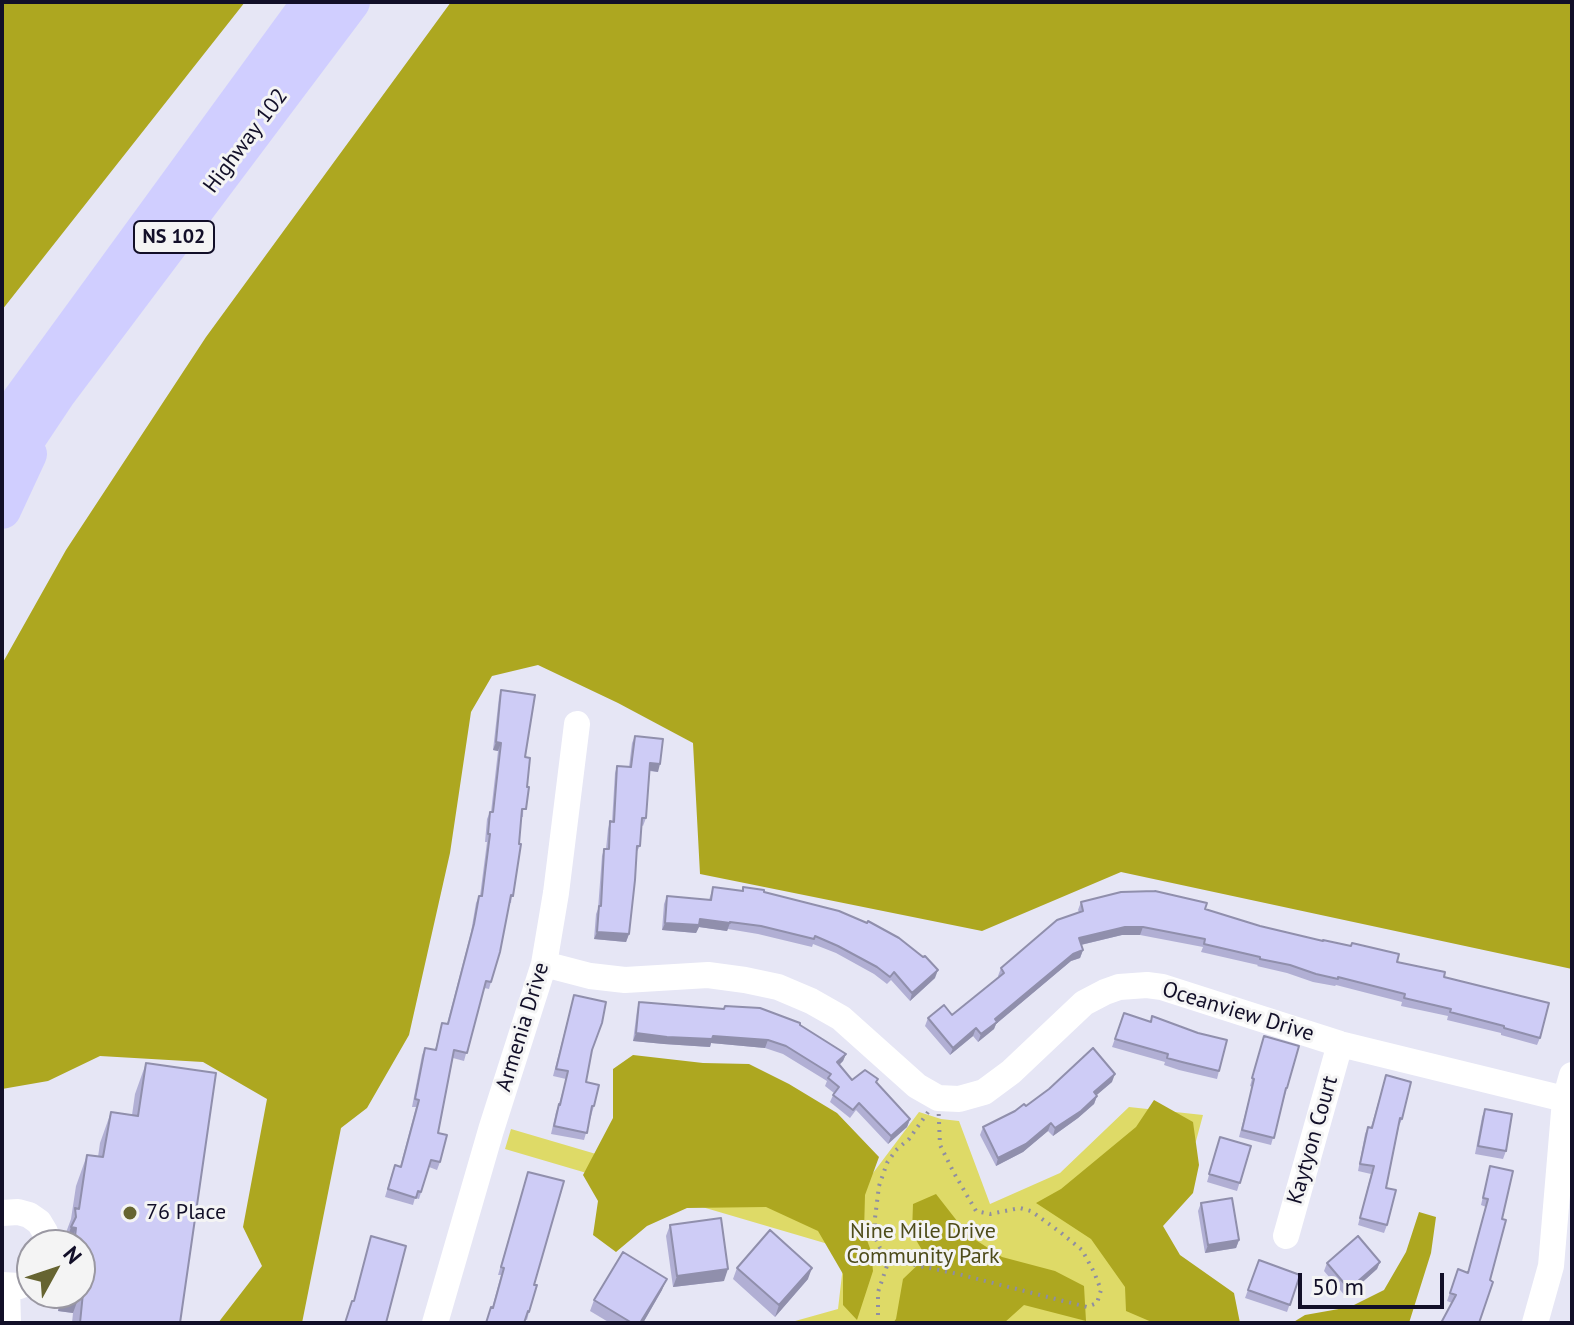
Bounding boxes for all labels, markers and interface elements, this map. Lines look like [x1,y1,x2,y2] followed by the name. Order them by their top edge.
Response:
[198,84,294,198] street label: Highway 102
[134,221,214,253] road number: NS 102
[491,959,555,1095] street label: Armenia Drive
[1159,976,1317,1048] street label: Oceanview Drive
[1282,1073,1344,1207] street label: Kaytyon Court
[146,1200,226,1226] place label: 76 Place
[121,1204,139,1222] marker: 76 Place
[846,1219,1000,1270] park label: Nine Mile Drive Community Park
[16,1229,96,1309] north arrow
[57,1240,88,1269] text: N
[1302,1257,1448,1307] scale bar
[1312,1271,1364,1302] text: 50 m

